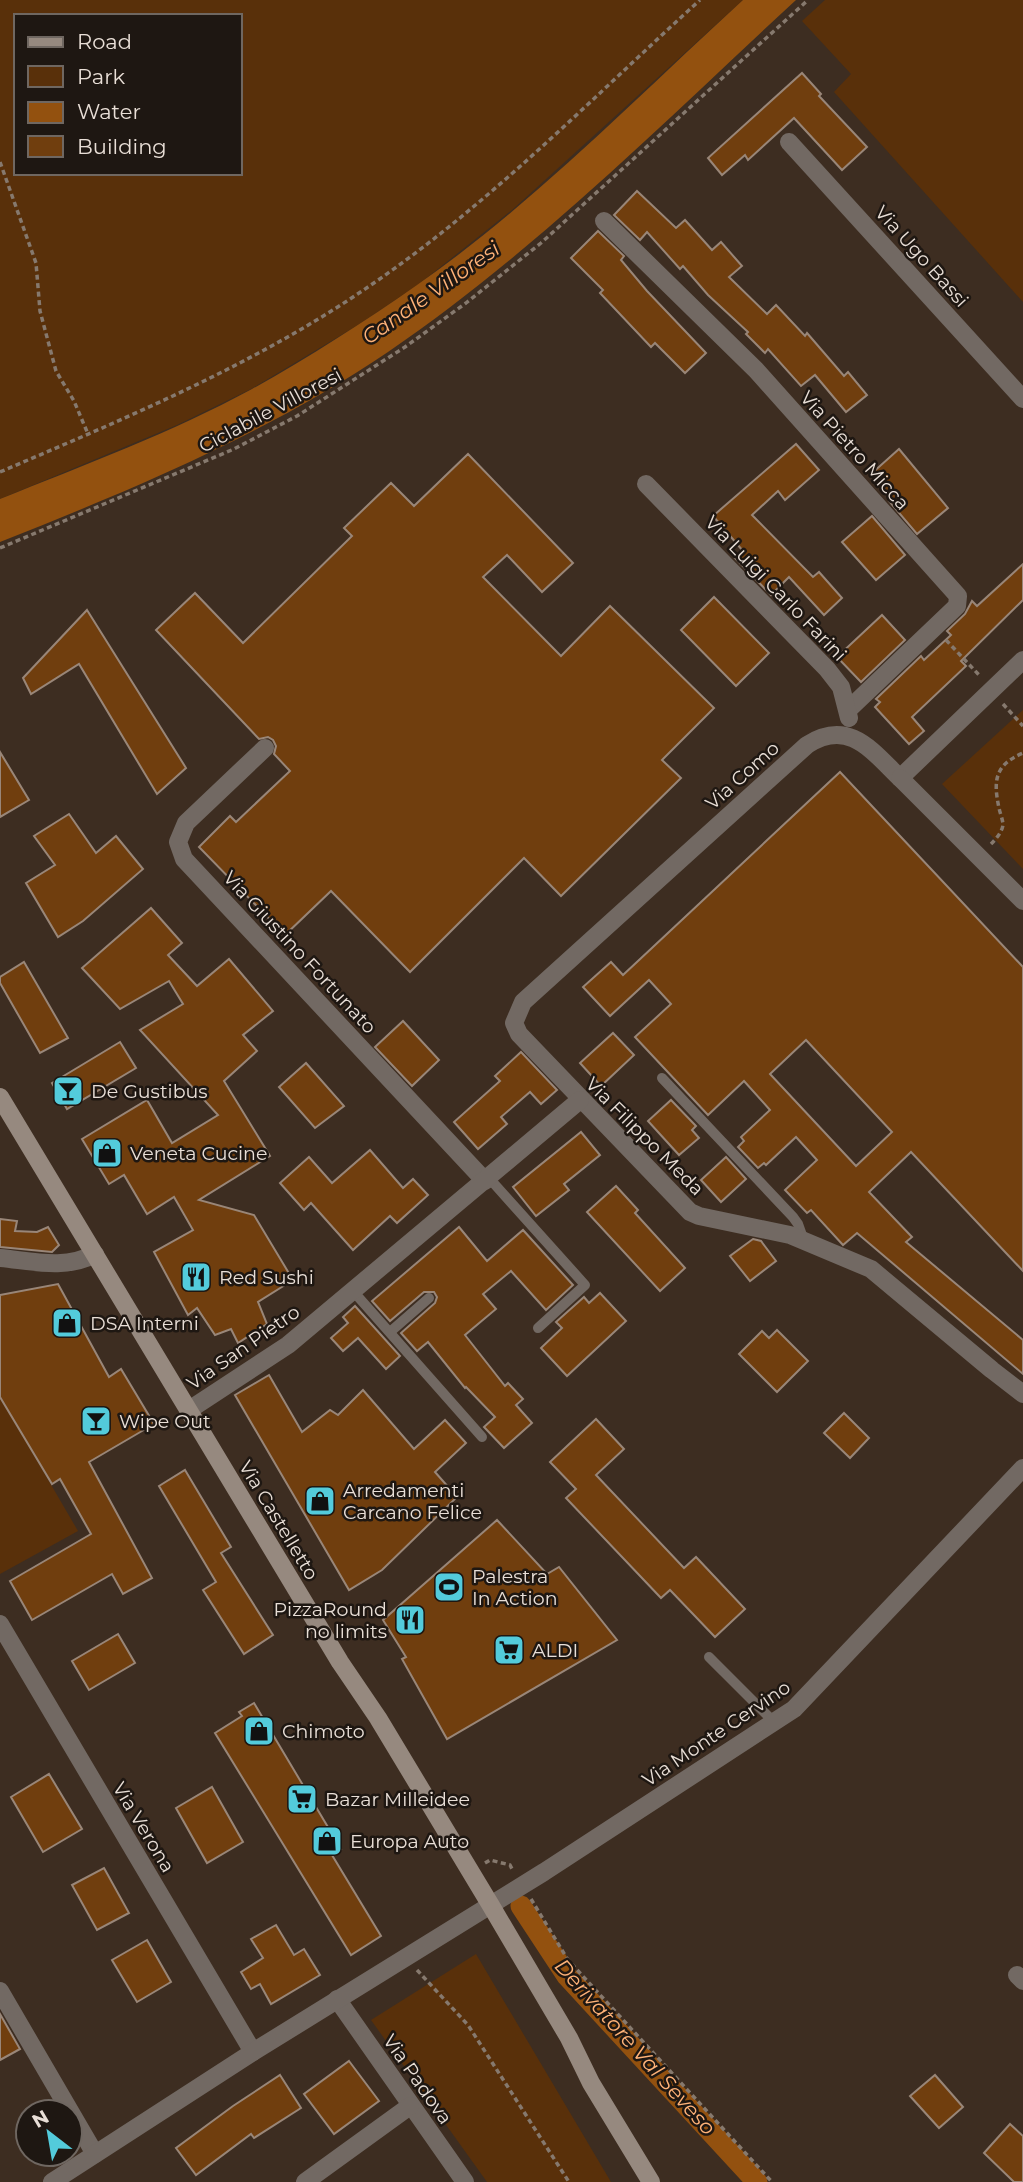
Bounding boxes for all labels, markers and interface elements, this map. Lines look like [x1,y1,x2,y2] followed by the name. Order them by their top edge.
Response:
[14,14,242,175] legend
[77,29,132,54] text: Road
[77,64,125,89] text: Park
[77,99,141,124] text: Water
[77,134,167,159] text: Building
[870,201,973,312] street label: Via Ugo Bassi
[357,236,505,349] water label: Canale Villoresi
[195,363,346,458] street label: Ciclabile Villoresi
[795,386,914,515] street label: Via Pietro Micca
[700,511,851,666] street label: Via Luigi Carlo Farini
[701,736,784,814] street label: Via Como
[218,866,381,1038] street label: Via Giustino Fortunato
[581,1072,709,1200] street label: Via Filippo Meda
[51,1074,85,1108] bar icon: De Gustibus
[91,1080,208,1103] place label: De Gustibus
[90,1136,124,1170] shop icon: Veneta Cucine
[130,1142,267,1165] place label: Veneta Cucine
[179,1260,213,1294] restaurant icon: Red Sushi
[219,1266,314,1289] place label: Red Sushi
[183,1300,304,1395] street label: Via San Pietro
[50,1306,84,1340] shop icon: DSA Interni
[90,1312,199,1335] place label: DSA Interni
[79,1404,113,1438] bar icon: Wipe Out
[119,1410,211,1433] place label: Wipe Out
[234,1456,323,1584] street label: Via Castelletto
[343,1479,482,1524] place label: Arredamenti Carcano Felice
[303,1484,337,1518] shop icon: Arredamenti Carcano Felice
[472,1565,557,1610] place label: Palestra In Action
[432,1570,466,1604] sports icon: Palestra In Action
[273,1598,387,1643] place label: PizzaRound no limits
[393,1603,427,1637] restaurant icon: PizzaRound no limits
[492,1633,526,1667] supermarket icon: ALDI
[532,1639,578,1662] place label: ALDI
[638,1675,795,1791] street label: Via Monte Cervino
[242,1714,276,1748] shop icon: Chimoto
[282,1720,365,1743] place label: Chimoto
[108,1778,180,1877] street label: Via Verona
[285,1782,319,1816] supermarket icon: Bazar Milleidee
[325,1788,470,1811] place label: Bazar Milleidee
[310,1824,344,1858] shop icon: Europa Auto
[350,1830,469,1853] place label: Europa Auto
[550,1953,721,2140] water label: Derivatore Val Seveso
[378,2030,457,2129] street label: Via Padova
[14,2098,84,2168] north arrow
[28,2105,53,2133] text: N

